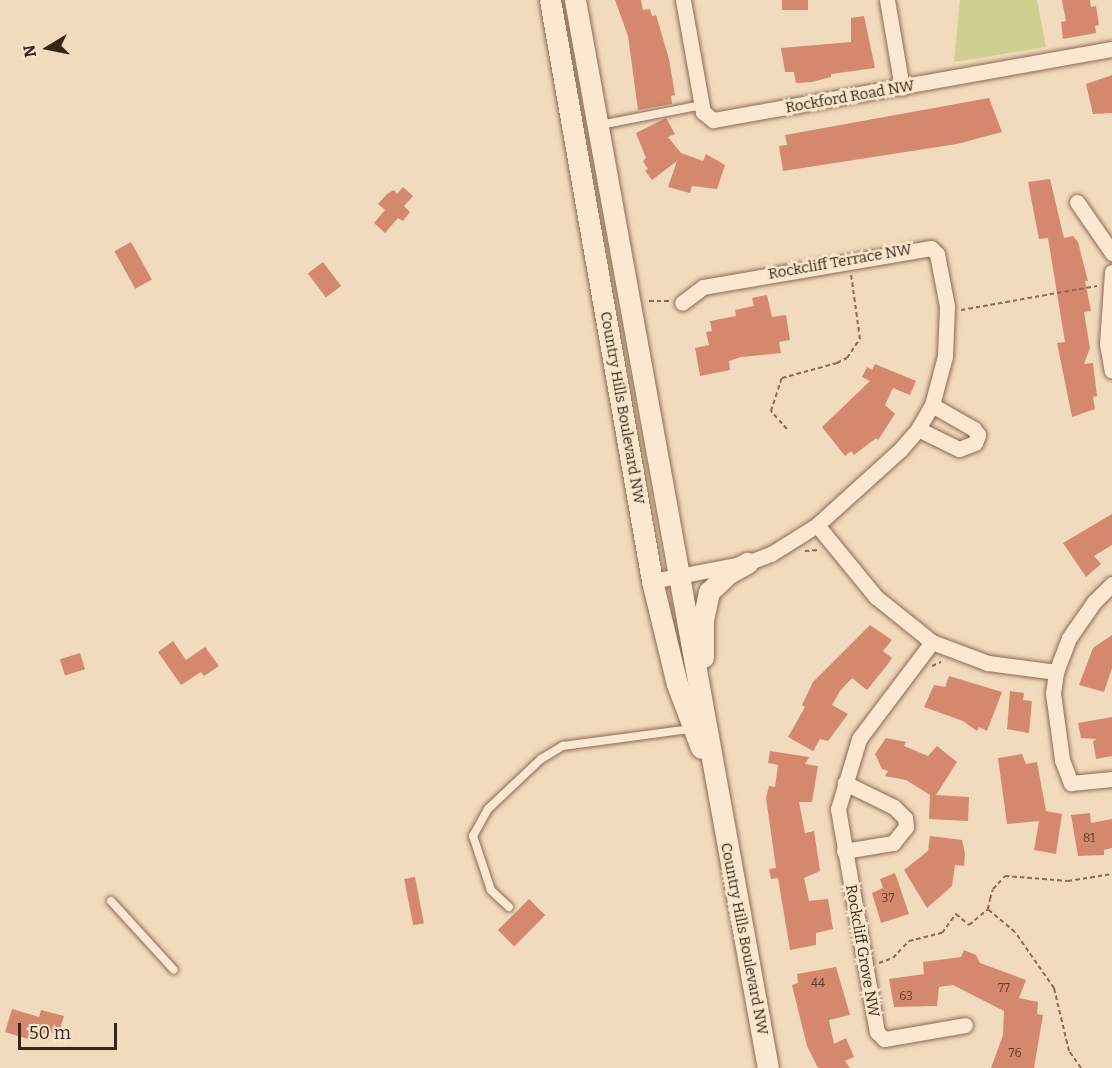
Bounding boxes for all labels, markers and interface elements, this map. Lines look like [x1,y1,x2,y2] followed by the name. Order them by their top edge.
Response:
[18,18,78,78] north arrow
[19,43,40,59] text: N
[784,77,916,117] street label: Rockford Road NW
[767,241,913,283] street label: Rockcliff Terrace NW
[596,310,648,506] street label: Country Hills Boulevard NW
[1083,832,1095,846] house number: 81
[717,841,771,1037] street label: Country Hills Boulevard NW
[841,883,883,1019] street label: Rockcliff Grove NW
[882,892,894,906] house number: 37
[811,977,825,991] house number: 44
[998,982,1010,996] house number: 77
[899,990,913,1004] house number: 63
[21,1011,120,1049] scale bar
[29,1022,71,1044] text: 50 m
[1009,1047,1021,1061] house number: 76

